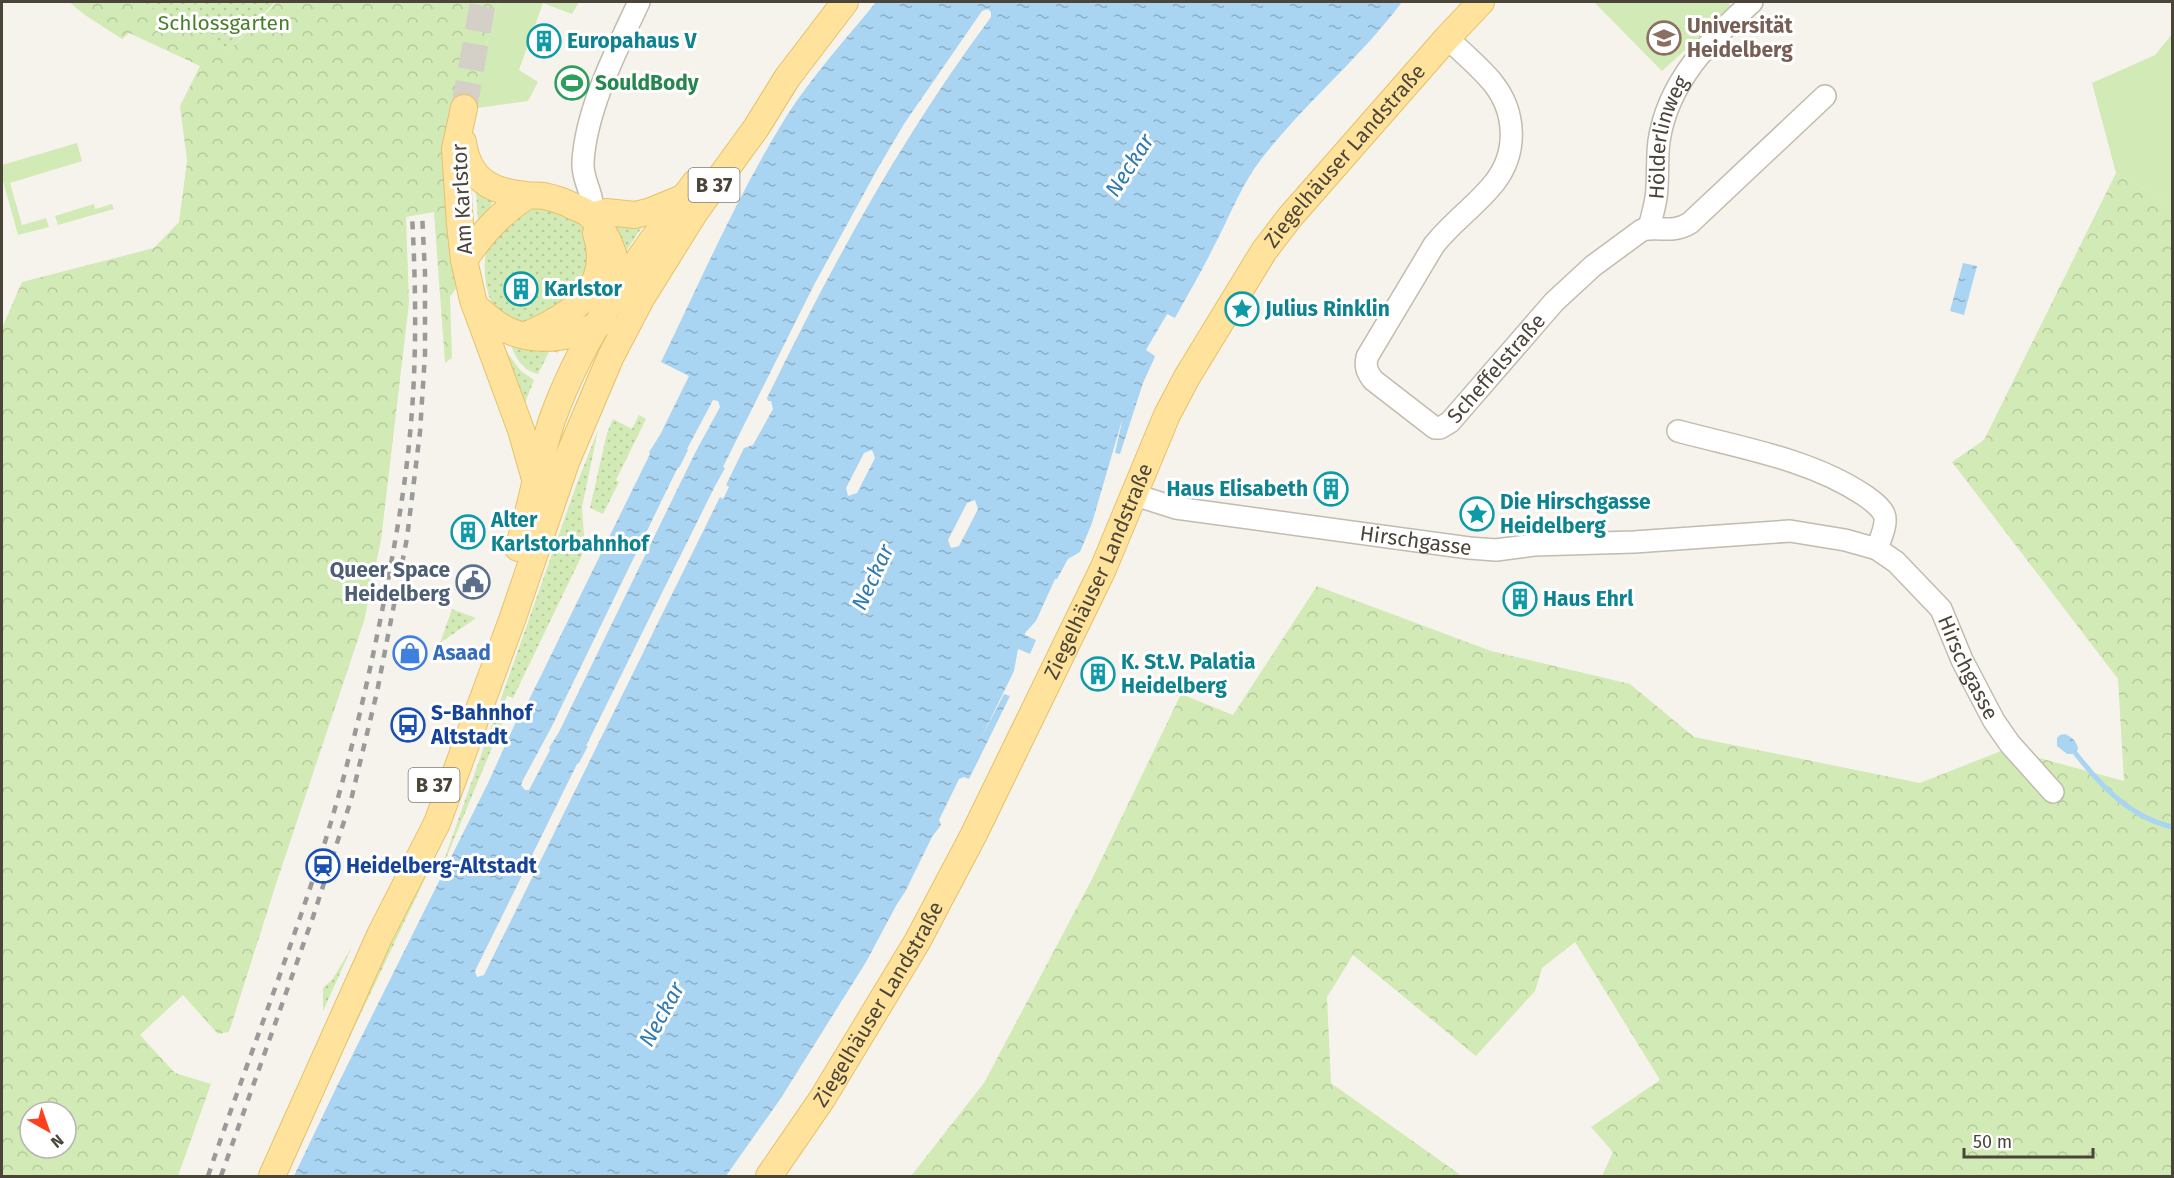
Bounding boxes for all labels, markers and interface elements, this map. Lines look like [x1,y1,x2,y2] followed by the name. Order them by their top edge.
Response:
[158,10,290,36] park label: Schlossgarten
[1687,13,1794,63] place label: Universität Heidelberg
[1646,20,1682,56] school or university icon: Universität Heidelberg
[526,23,562,59] building icon: Europahaus V
[567,28,697,54] place label: Europahaus V
[1258,59,1431,253] street label: Ziegelhäuser Landstraße
[554,65,590,101] sports icon: SouldBody
[595,70,699,96] place label: SouldBody
[1643,71,1694,200] street label: Hölderlinweg
[1099,128,1160,202] water label: Neckar
[446,143,478,255] street label: Am Karlstor
[688,168,740,202] road number: B 37
[503,271,539,307] building icon: Karlstor
[544,276,622,302] place label: Karlstor
[1224,291,1260,327] place icon: Julius Rinklin
[1264,296,1390,322] place label: Julius Rinklin
[1442,308,1551,429] street label: Scheffelstraße
[1038,459,1158,683] street label: Ziegelhäuser Landstraße
[1313,471,1349,507] building icon: Haus Elisabeth
[1167,476,1308,502] place label: Haus Elisabeth
[1500,489,1651,539] place label: Die Hirschgasse Heidelberg
[1459,496,1495,532] place icon: Die Hirschgasse Heidelberg
[490,507,651,557] place label: Alter Karlstorbahnhof
[450,514,486,550] building icon: Alter Karlstorbahnhof
[1358,520,1473,561] street label: Hirschgasse
[846,539,900,614] water label: Neckar
[330,557,450,607] place label: Queer Space Heidelberg
[455,564,491,600] public building icon: Queer Space Heidelberg
[1502,581,1538,617] building icon: Haus Ehrl
[1543,586,1634,612] place label: Haus Ehrl
[1932,611,2004,724] street label: Hirschgasse
[392,635,428,671] shop icon: Asaad
[432,640,491,666] place label: Asaad
[1121,649,1256,699] place label: K. St.V. Palatia Heidelberg
[1080,656,1116,692] building icon: K. St.V. Palatia Heidelberg
[430,700,535,750] place label: S-Bahnhof Altstadt
[390,707,426,743] bus stop icon: S-Bahnhof Altstadt
[408,768,460,802] road number: B 37
[305,848,341,884] station icon: Heidelberg-Altstadt
[346,853,538,879] place label: Heidelberg-Altstadt
[808,897,949,1112] street label: Ziegelhäuser Landstraße
[633,977,690,1051] water label: Neckar
[18,1100,78,1160] north arrow
[1964,1121,2093,1159] scale bar
[47,1130,67,1152] text: N
[1973,1131,2012,1153] text: 50 m

